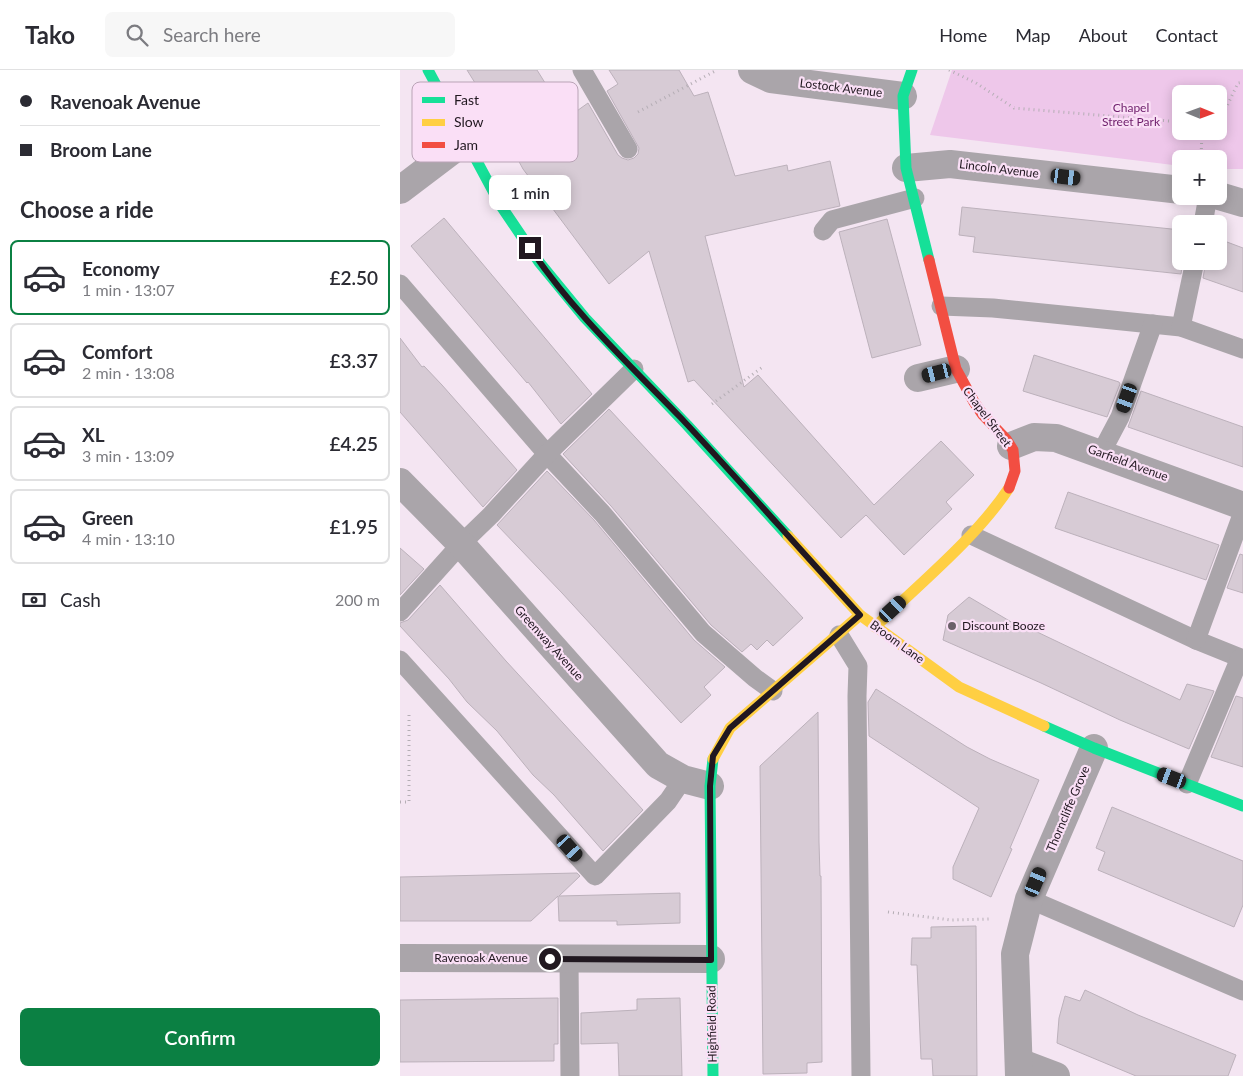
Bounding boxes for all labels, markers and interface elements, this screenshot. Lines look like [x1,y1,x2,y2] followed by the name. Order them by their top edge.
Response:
[105,12,455,57] search box
[25,20,75,49] text: Tako
[123,21,151,49] icon: search
[163,23,261,46] text: Search here
[939,24,987,46] text: Home
[1015,24,1051,46] text: Map
[1079,24,1128,46] text: About
[1156,24,1218,46] text: Contact
[799,75,883,100] street label: Lostock Avenue
[412,82,578,162] legend
[1172,85,1228,140] north arrow
[1172,85,1227,270] map controls
[50,90,201,113] text: Ravenoak Avenue
[454,91,479,108] text: Fast
[1102,100,1161,129] park label: Chapel Street Park
[454,113,484,130] text: Slow
[454,136,478,153] text: Jam
[50,138,152,161] text: Broom Lane
[1172,150,1227,205] button: +
[958,156,1040,181] street label: Lincoln Avenue
[1050,168,1081,186] car
[489,176,571,210] callout: 1 min
[510,183,550,202] text: 1 min
[20,196,154,223] text: Choose a ride
[1172,215,1227,270] button: −
[519,237,541,259] route end
[22,255,67,300] icon: car
[82,257,160,280] text: Economy
[329,266,378,289] text: £2.50
[82,280,175,299] text: 1 min · 13:07
[22,338,67,383] icon: car
[82,340,153,363] text: Comfort
[329,349,378,372] text: £3.37
[920,362,953,384] car
[82,363,175,382] text: 2 min · 13:08
[1114,381,1139,415] car
[960,384,1015,450] street label: Chapel Street
[22,421,67,466] icon: car
[82,423,105,446] text: XL
[329,432,378,455] text: £4.25
[1086,441,1170,484] street label: Garfield Avenue
[82,446,175,465] text: 3 min · 13:09
[22,504,67,549] icon: car
[82,506,133,529] text: Green
[329,515,378,538] text: £1.95
[82,529,175,548] text: 4 min · 13:10
[20,586,48,614] icon: cash
[60,588,101,611] text: Cash
[335,590,380,609] text: 200 m
[876,593,909,625] car
[512,602,587,683] street label: Greenway Avenue
[867,617,927,666] street label: Broom Lane
[962,618,1045,633] place label: Discount Booze
[946,620,958,632] marker: Discount Booze
[1043,764,1092,854] street label: Thorncliffe Grove
[1155,766,1188,790] car
[554,832,585,864] car
[1023,865,1048,899] car
[539,948,561,970] route start
[434,950,528,965] street label: Ravenoak Avenue
[703,985,720,1063] street label: Highfield Road
[20,1008,380,1066] button: Confirm

